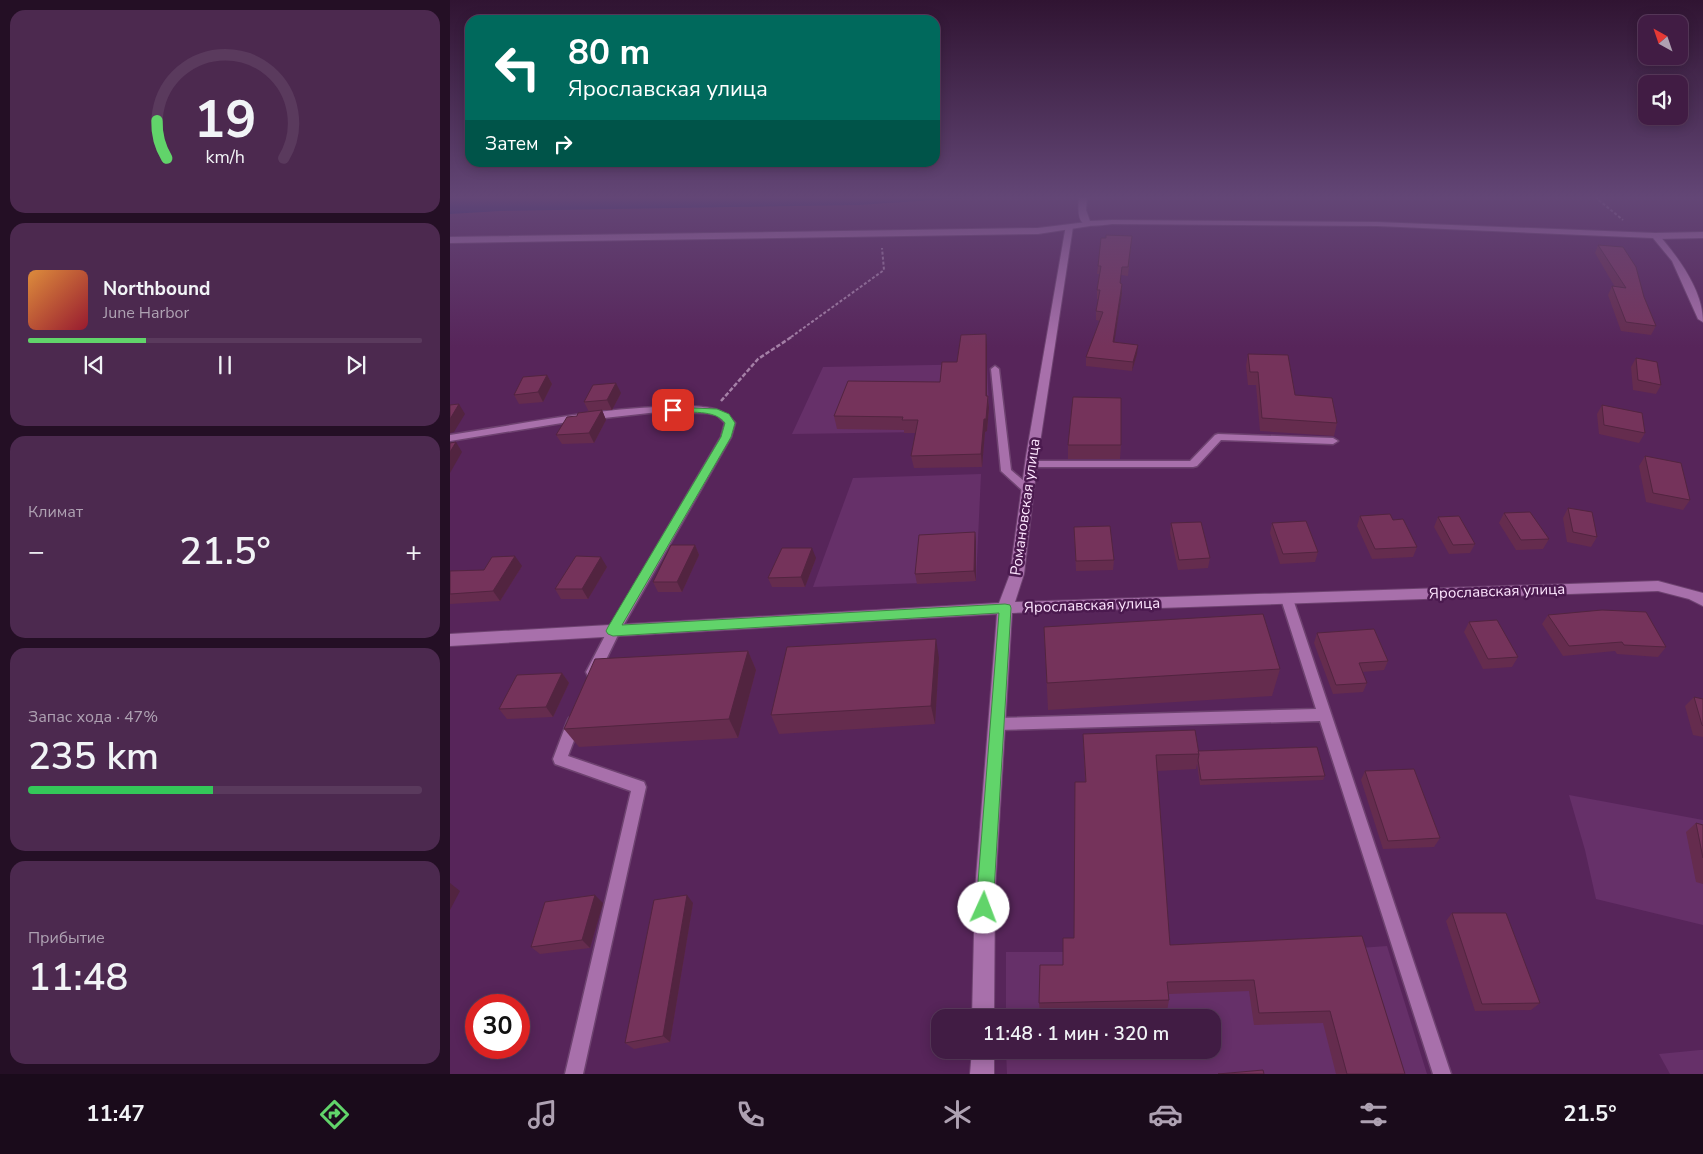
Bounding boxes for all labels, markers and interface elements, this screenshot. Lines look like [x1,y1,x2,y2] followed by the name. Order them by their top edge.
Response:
[1638,15,1688,65] north arrow
[1638,15,1688,125] map controls
[568,29,650,76] text: 80 m
[485,35,550,100] icon: left
[568,74,768,104] text: Ярославская улица
[1638,75,1688,125] button: sound
[194,84,256,155] text: 19
[549,130,577,158] icon: right
[485,131,539,157] text: Затем
[205,145,245,169] text: km/h
[103,276,210,302] text: Northbound
[103,302,189,324] text: June Harbor
[80,351,108,379] icon: previous
[211,351,239,379] icon: pause
[342,351,370,379] icon: next
[652,389,694,431] pin
[659,396,687,424] icon: arrive
[1005,437,1045,577] street label: Романовская улица
[28,501,83,523] text: Климат
[179,526,271,577] text: 21.5°
[28,533,45,571] text: −
[405,533,422,571] text: +
[1429,579,1565,603] street label: Ярославская улица
[1024,593,1160,617] street label: Ярославская улица
[28,706,158,728] text: Запас хода · 47%
[28,731,159,782] text: 235 km
[957,881,1009,933] position arrow
[28,927,105,949] text: Прибытие
[28,952,128,1003] text: 11:48
[465,994,530,1059] speed limit sign: 30
[983,1021,1169,1047] text: 11:48 · 1 мин · 320 m
[317,1097,352,1132] icon: directions
[525,1097,560,1132] icon: music
[733,1097,768,1132] icon: phone
[940,1097,975,1132] icon: climate
[1148,1097,1183,1132] icon: car
[1356,1097,1391,1132] icon: filters
[86,1099,145,1129] text: 11:47
[1563,1099,1617,1129] text: 21.5°

